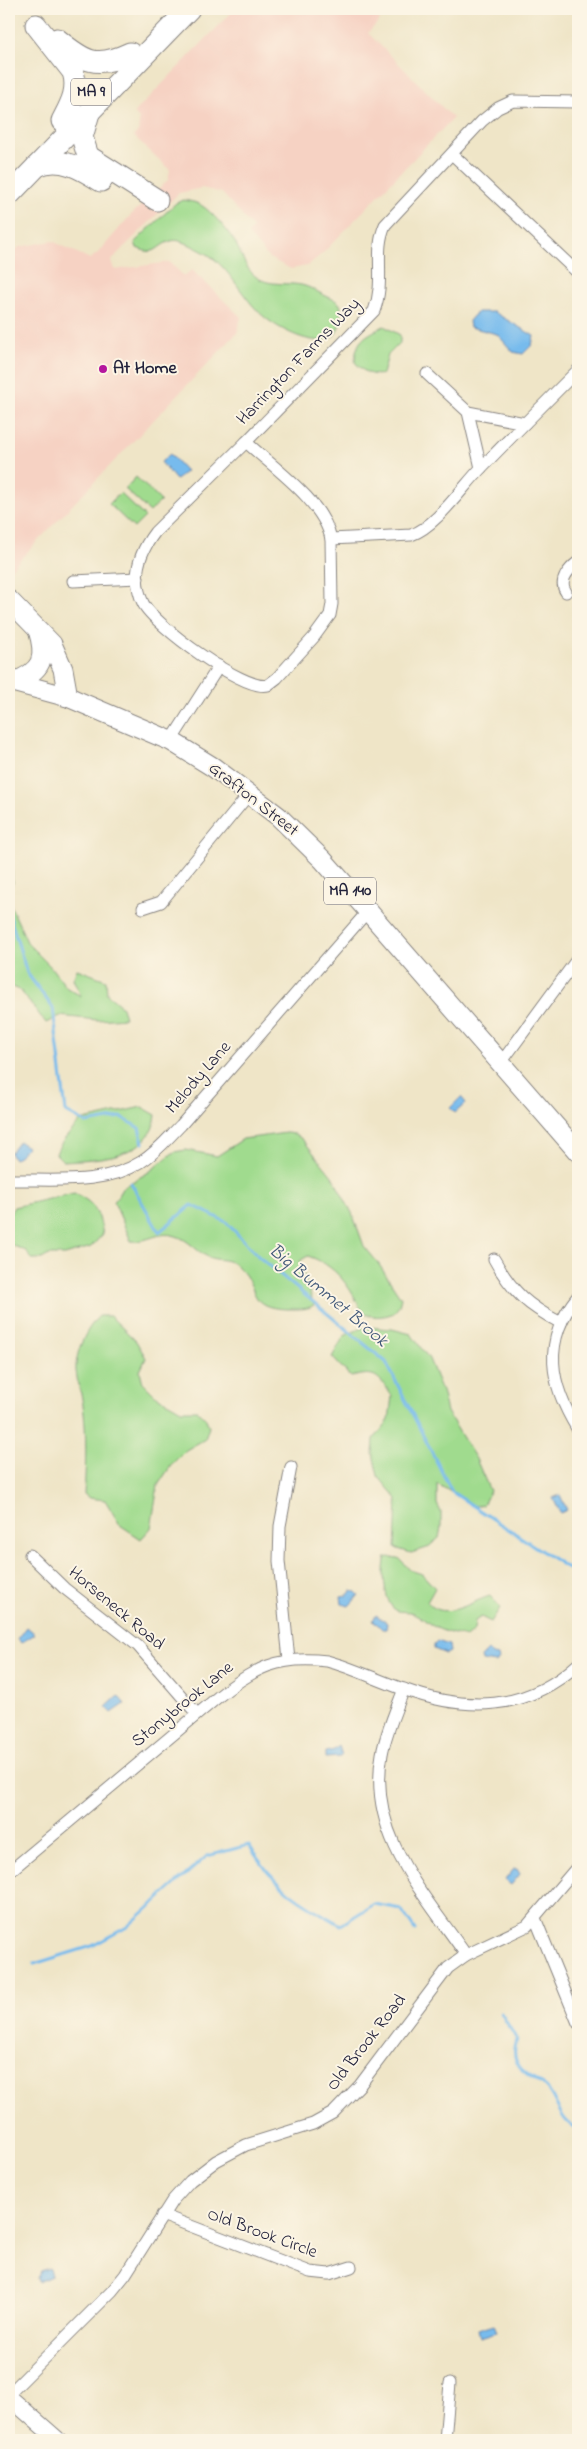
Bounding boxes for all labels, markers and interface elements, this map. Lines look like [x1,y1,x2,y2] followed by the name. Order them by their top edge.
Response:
[71,78,111,105] road number: MA 9
[231,292,368,432] street label: Harrington Farms Way
[113,356,177,382] place label: At Home
[97,363,109,375] marker: At Home
[202,756,304,844] street label: Grafton Street
[324,878,376,904] road number: MA 140
[160,1035,239,1120] street label: Melody Lane
[262,1238,394,1355] water label: Big Bummet Brook
[62,1561,170,1657] street label: Horseneck Road
[126,1655,240,1754] street label: Stonybrook Lane
[321,1989,413,2097] street label: Old Brook Road
[203,2202,322,2266] street label: Old Brook Circle

